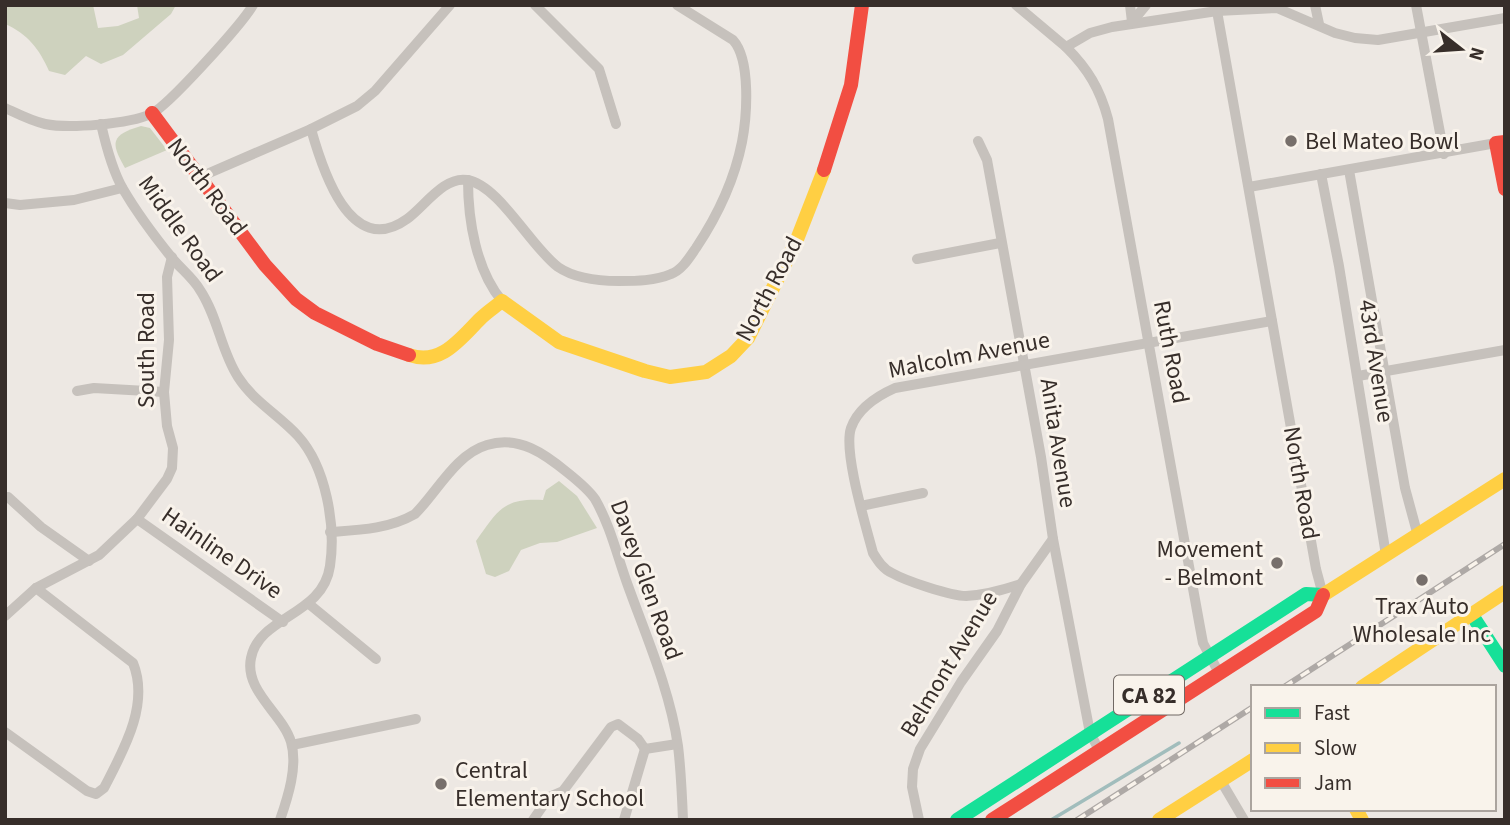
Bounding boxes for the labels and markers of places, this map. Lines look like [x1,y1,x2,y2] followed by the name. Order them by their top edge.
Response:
[1305,124,1459,159] place label: Bel Mateo Bowl
[1283,133,1299,149] marker: Bel Mateo Bowl
[1157,532,1263,595] place label: Movement - Belmont
[1269,555,1285,571] marker: Movement - Belmont
[1414,572,1430,588] marker: Trax Auto Wholesale Inc
[1353,589,1491,652] place label: Trax Auto Wholesale Inc
[455,753,644,816] place label: Central Elementary School
[433,776,449,792] marker: Central Elementary School

